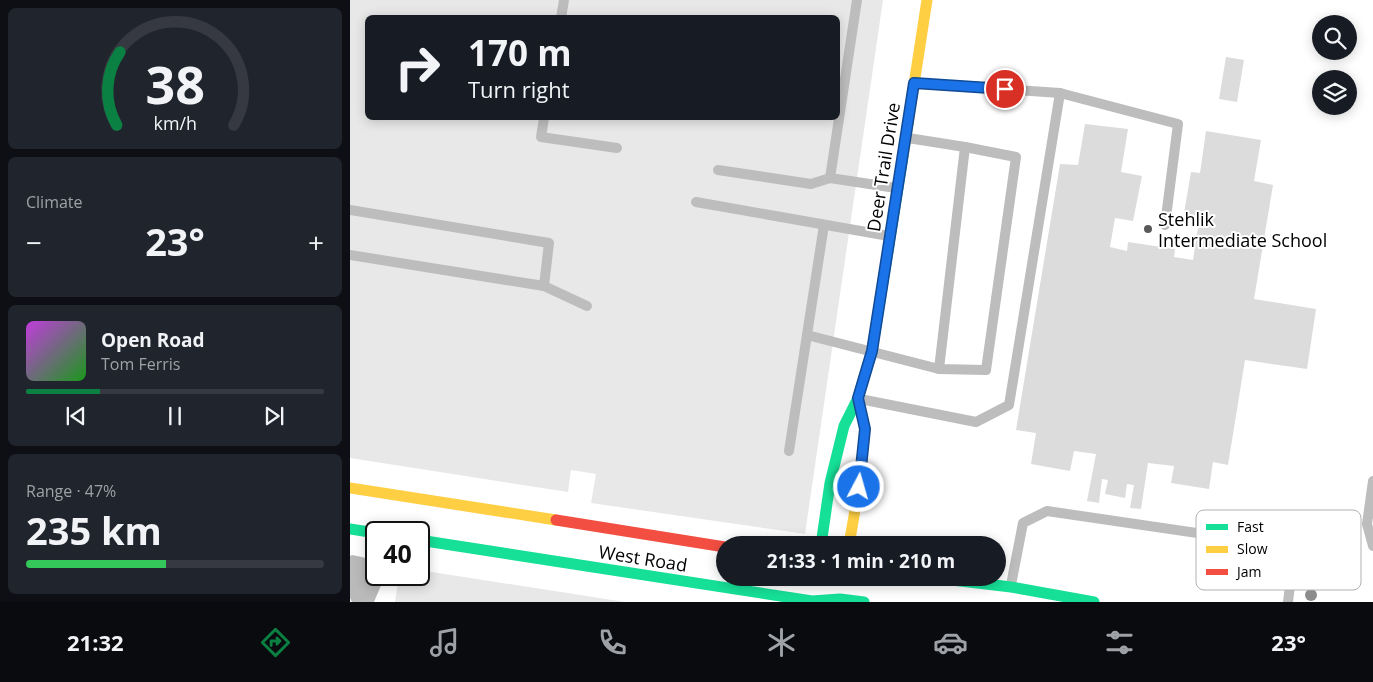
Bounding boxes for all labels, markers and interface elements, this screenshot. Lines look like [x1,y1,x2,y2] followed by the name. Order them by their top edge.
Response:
[1312,15,1357,115] map controls
[1312,15,1357,60] button: search
[468,29,572,76] text: 170 m
[385,35,450,100] icon: right
[145,48,205,119] text: 38
[984,68,1026,110] pin
[1312,70,1357,115] button: layers
[468,74,570,104] text: Turn right
[991,75,1019,103] icon: arrive
[861,101,905,233] street label: Deer Trail Drive
[153,111,197,135] text: km/h
[26,191,83,213] text: Climate
[1158,207,1327,252] place label: Stehlik Intermediate School
[145,215,205,267] text: 23°
[26,223,42,261] text: −
[308,223,324,261] text: +
[1142,223,1154,235] marker: Stehlik Intermediate School
[101,327,205,353] text: Open Road
[101,353,180,375] text: Tom Ferris
[62,402,90,430] icon: previous
[161,402,189,430] icon: pause
[260,402,288,430] icon: next
[832,460,884,512] position arrow
[26,480,116,502] text: Range · 47%
[26,504,162,556] text: 235 km
[1196,510,1361,590] legend
[1237,517,1264,536] text: Fast
[365,521,430,586] speed limit sign: 40
[597,539,689,577] street label: West Road
[1237,539,1268,558] text: Slow
[767,548,955,574] text: 21:33 · 1 min · 210 m
[1235,562,1262,581] text: Jam
[258,625,293,660] icon: directions
[427,625,462,660] icon: music
[595,625,630,660] icon: phone
[764,625,799,660] icon: climate
[933,625,968,660] icon: car
[1102,625,1137,660] icon: filters
[67,627,124,657] text: 21:32
[1271,627,1306,657] text: 23°

